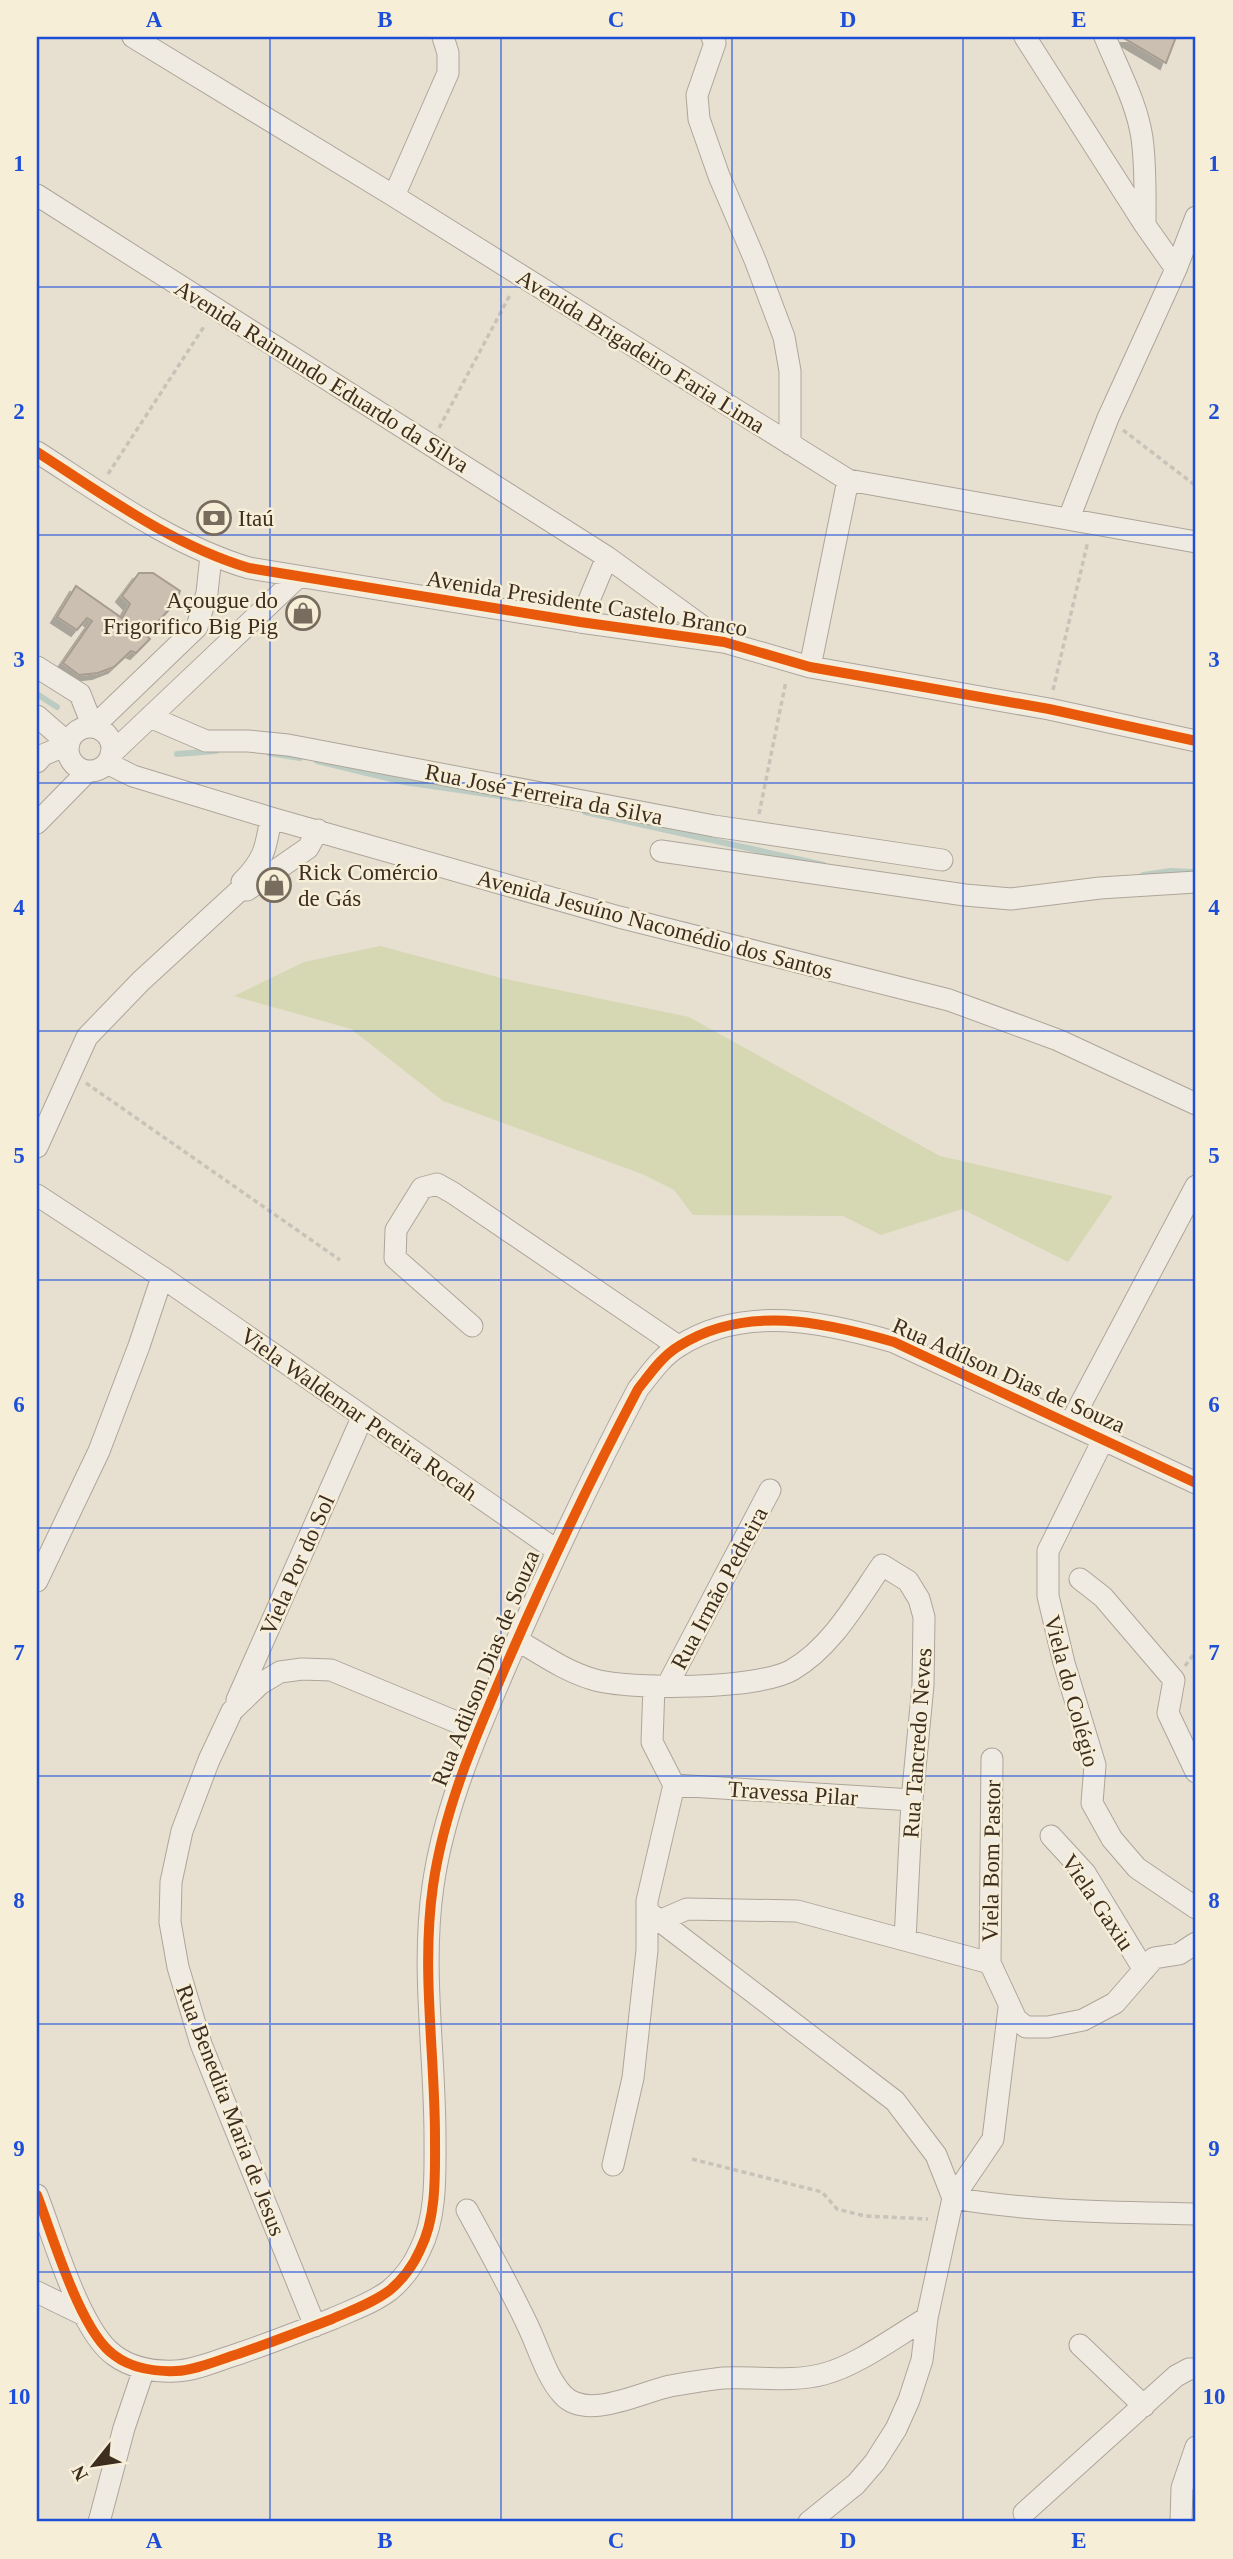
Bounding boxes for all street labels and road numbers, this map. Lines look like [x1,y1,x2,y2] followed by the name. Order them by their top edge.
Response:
[512,265,769,438] street label: Avenida Brigadeiro Faria Lima
[170,275,473,478] street label: Avenida Raimundo Eduardo da Silva
[425,566,749,641] street label: Avenida Presidente Castelo Branco
[423,759,665,830] street label: Rua José Ferreira da Silva
[474,865,836,984] street label: Avenida Jesuíno Nacomédio dos Santos
[889,1313,1129,1438] street label: Rua Adílson Dias de Souza
[236,1323,482,1506] street label: Viela Waldemar Pereira Rocah
[255,1491,340,1639] street label: Viela Por do Sol
[666,1503,773,1674] street label: Rua Irmão Pedreira
[427,1547,544,1790] street label: Rua Adilson Dias de Souza
[1039,1613,1104,1770] street label: Viela do Colégio
[898,1647,937,1839] street label: Rua Tancredo Neves
[727,1776,859,1811] street label: Travessa Pilar
[978,1779,1005,1942] street label: Viela Bom Pastor
[1056,1850,1139,1955] street label: Viela Gaxiu
[171,1981,290,2239] street label: Rua Benedita Maria de Jesus

